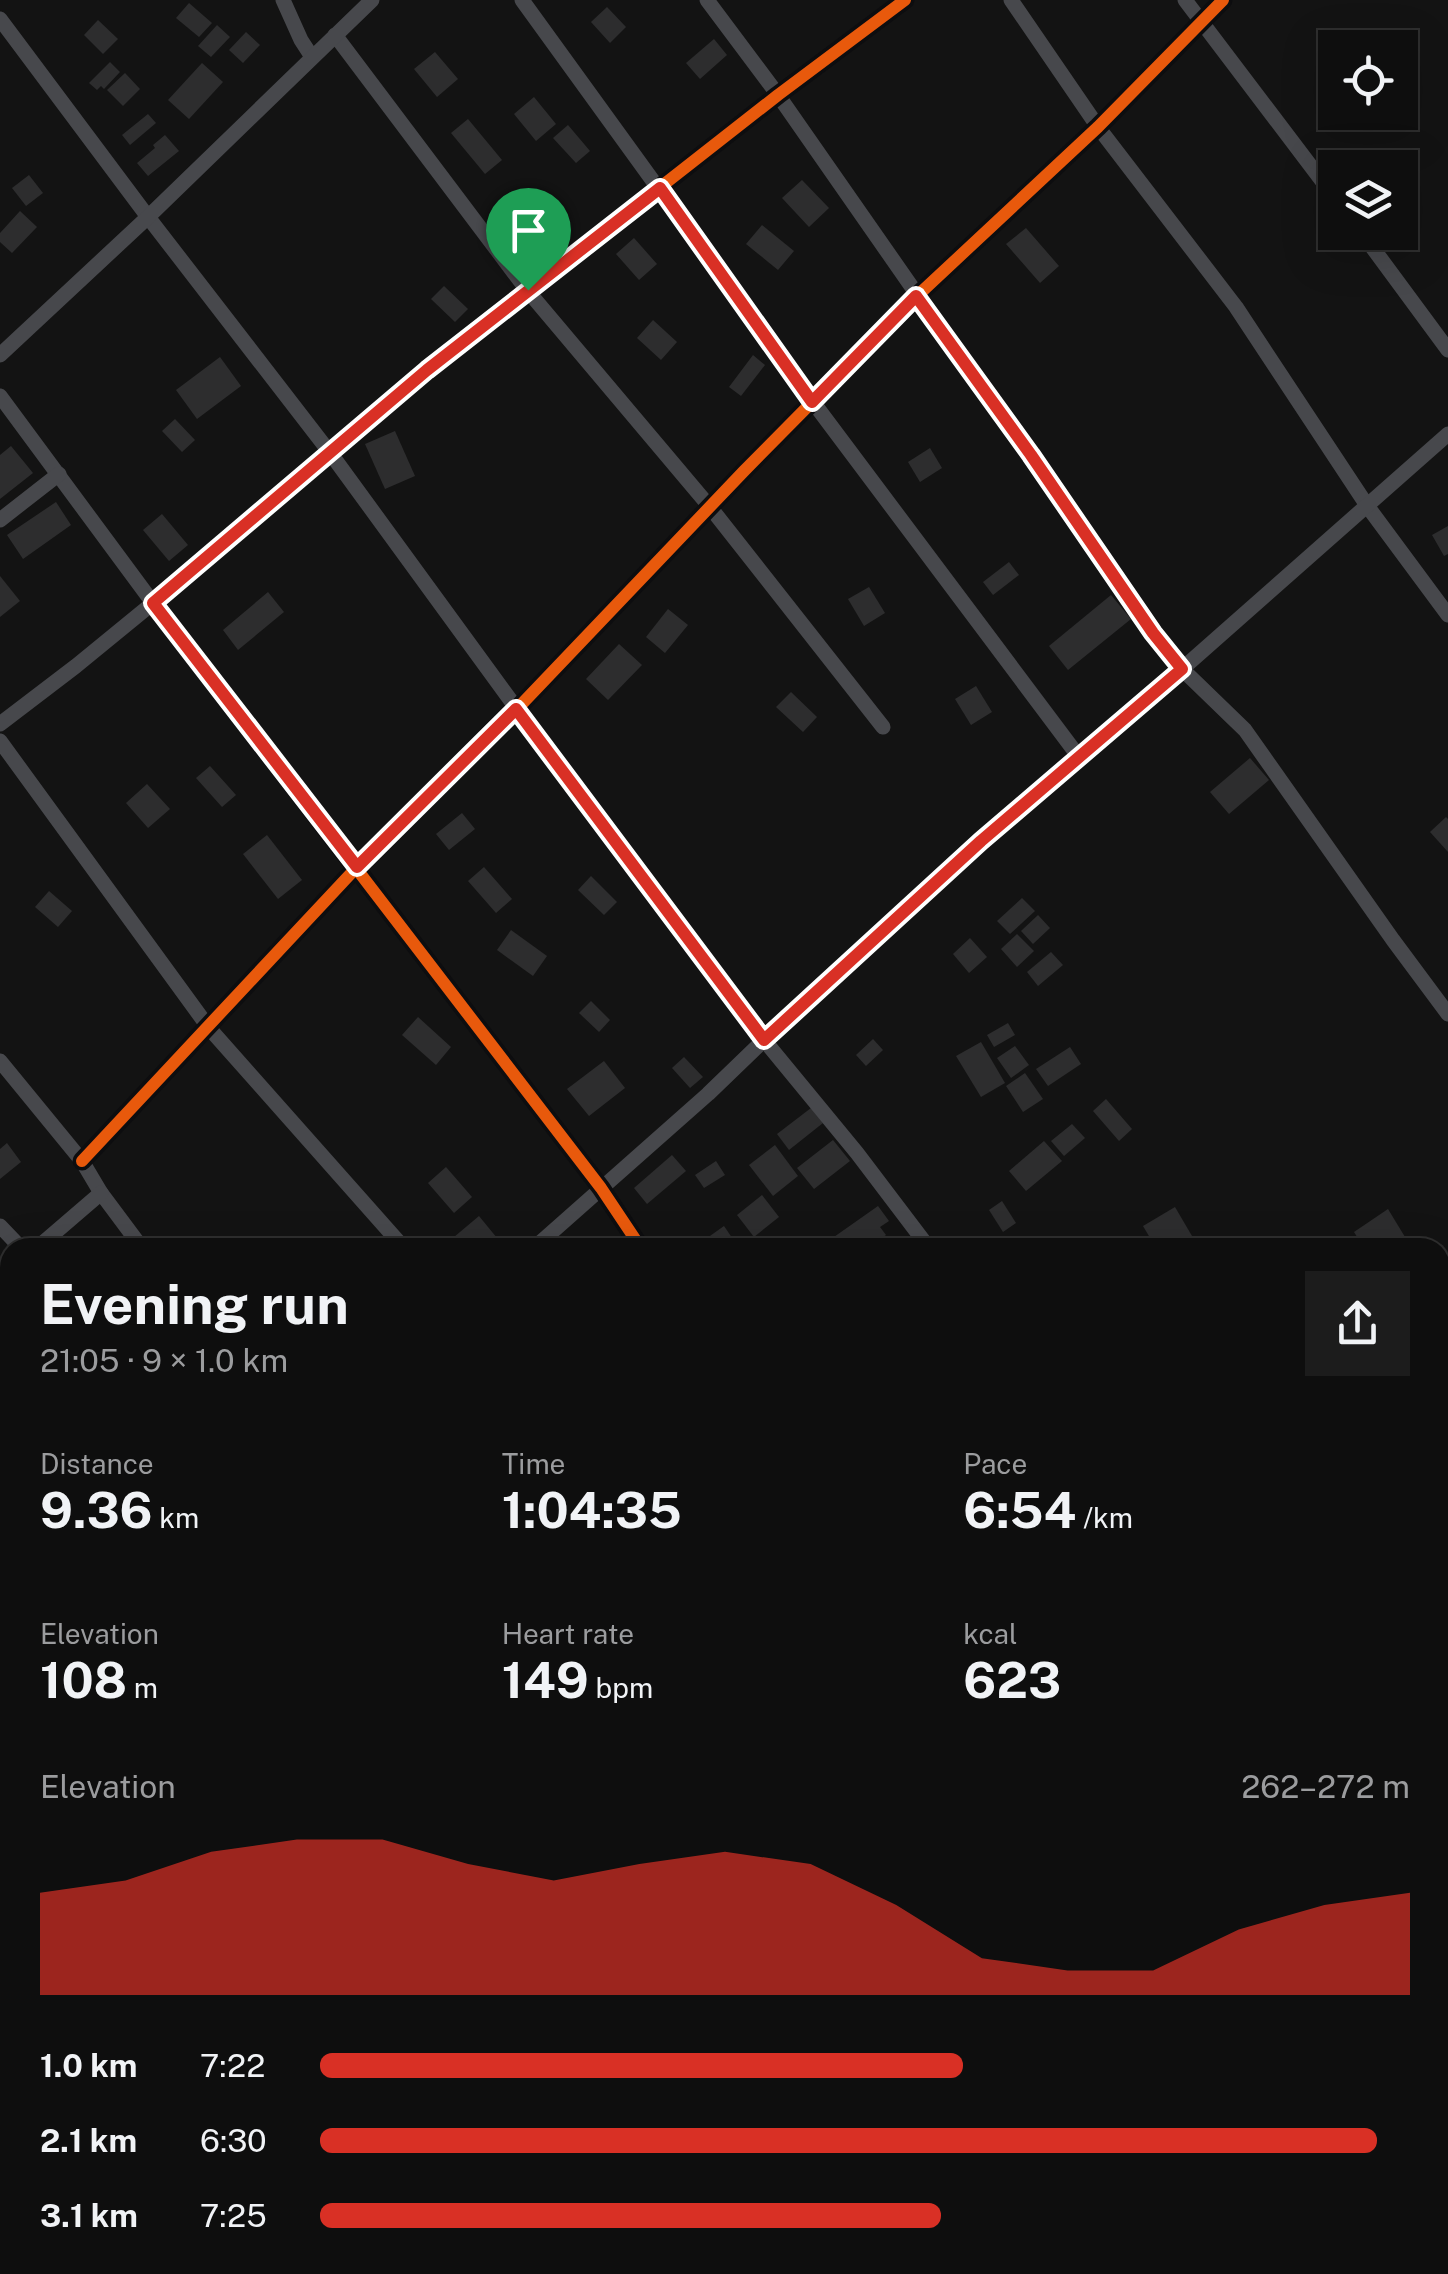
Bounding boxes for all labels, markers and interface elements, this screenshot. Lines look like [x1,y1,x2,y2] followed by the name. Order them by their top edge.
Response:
[1318,30,1418,250] map controls
[1318,30,1418,130] button: locate
[1318,150,1418,250] button: layers
[486,188,571,291] pin
[501,203,556,258] icon: arrive
[1305,1271,1410,1376] button: share
[40,1272,349,1336] text: Evening run
[40,1342,288,1379] text: 21:05 · 9 × 1.0 km
[40,1447,154,1480] text: Distance
[502,1447,565,1480] text: Time
[963,1447,1027,1480] text: Pace
[40,1480,153,1539] text: 9.36
[502,1480,682,1539] text: 1:04:35
[963,1480,1076,1539] text: 6:54
[153,1501,199,1534] text: km
[1076,1501,1133,1534] text: /km
[40,1617,159,1650] text: Elevation
[502,1617,634,1650] text: Heart rate
[963,1617,1017,1650] text: kcal
[40,1650,127,1709] text: 108
[502,1650,589,1709] text: 149
[963,1650,1061,1709] text: 623
[127,1671,158,1704] text: m
[589,1671,653,1704] text: bpm
[40,1768,176,1805] text: Elevation
[1241,1768,1410,1805] text: 262–272 m
[40,2047,137,2084] text: 1.0 km
[200,2047,265,2084] text: 7:22
[40,2122,137,2159] text: 2.1 km
[200,2122,267,2159] text: 6:30
[40,2197,138,2234] text: 3.1 km
[200,2197,267,2234] text: 7:25

